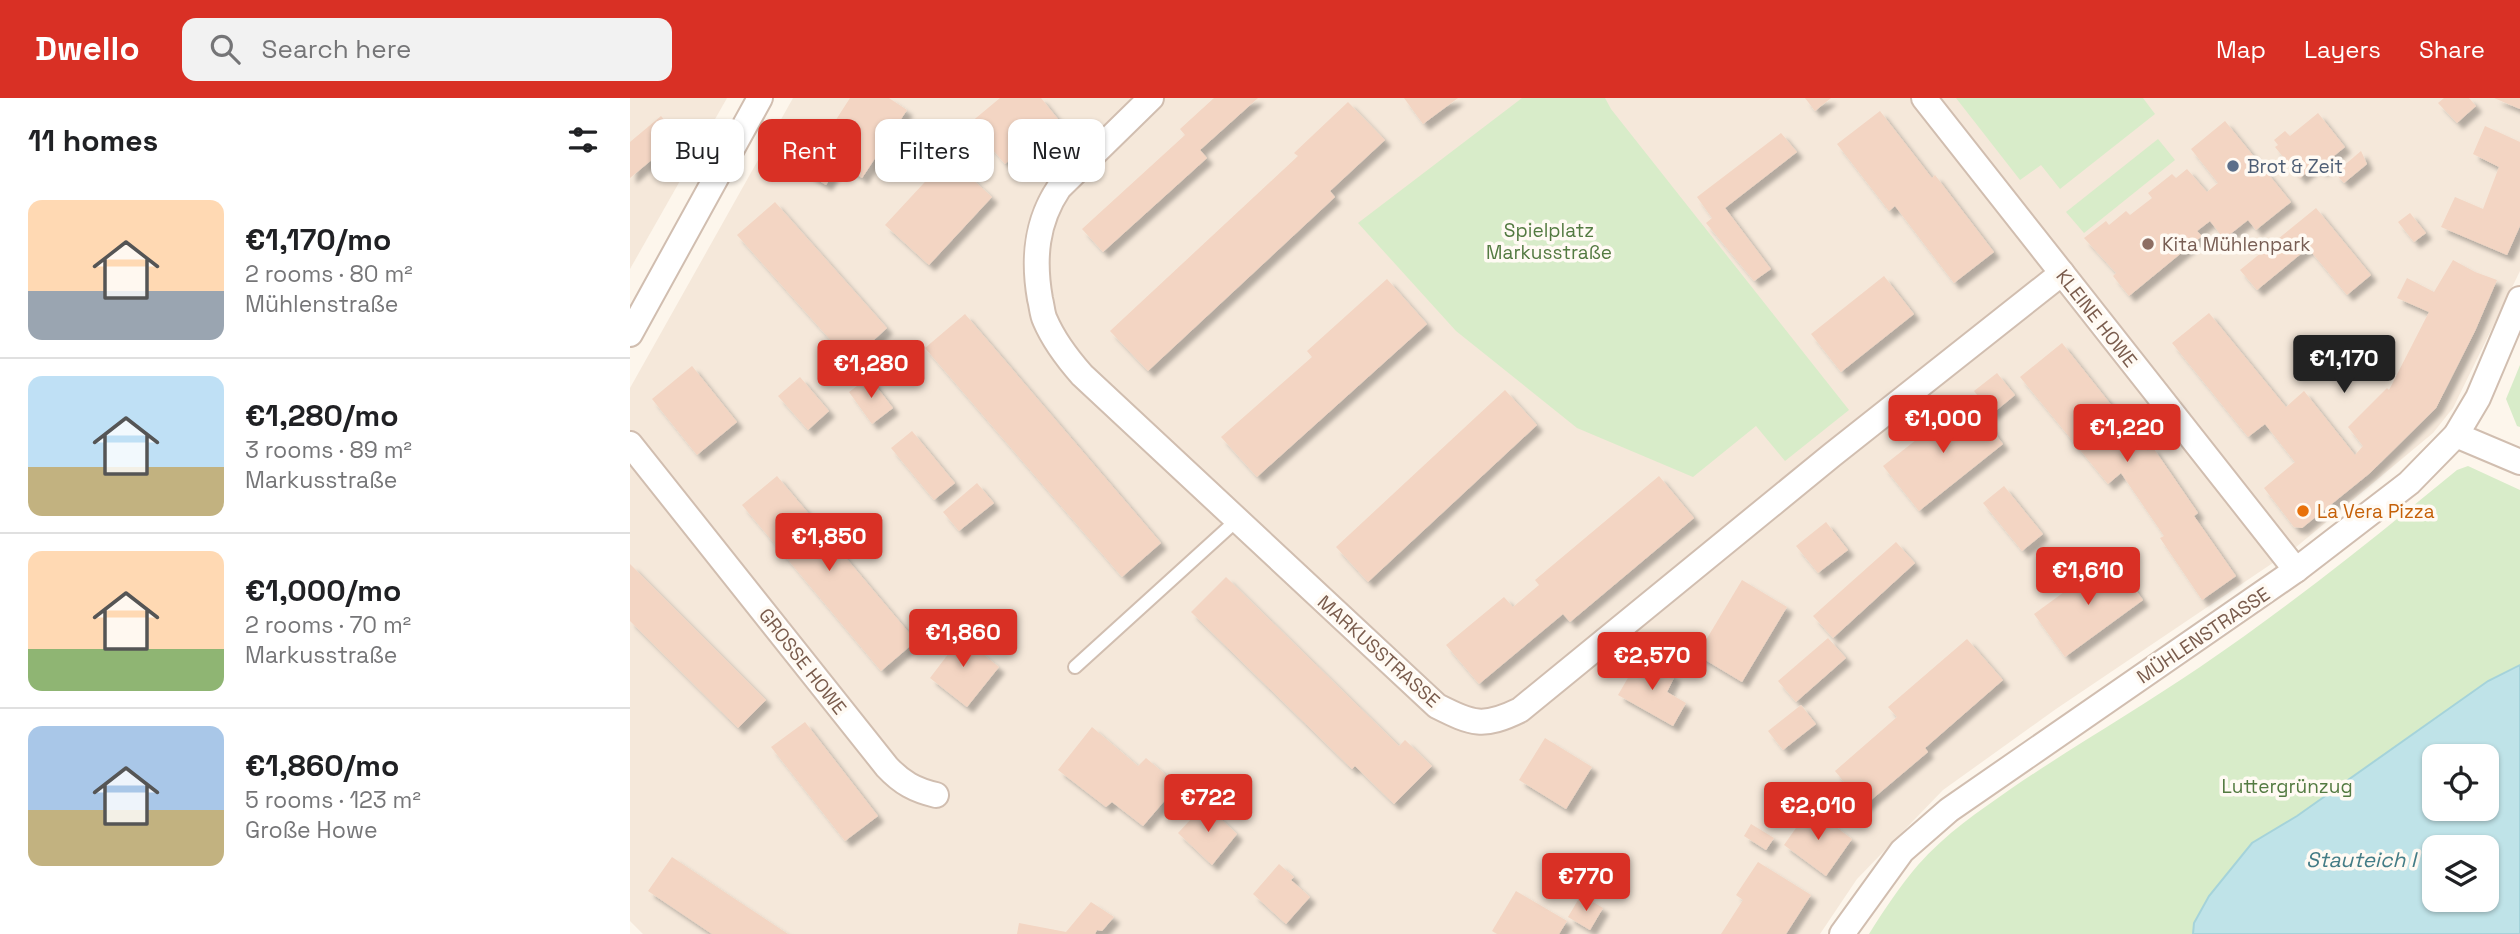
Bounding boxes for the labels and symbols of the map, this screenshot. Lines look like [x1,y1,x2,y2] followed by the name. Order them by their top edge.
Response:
[2247,154,2343,179] place label: Brot & Zeit
[2225,158,2241,174] marker: Brot & Zeit
[1486,218,1612,265] park label: Spielplatz Markusstraße
[2162,232,2311,257] place label: Kita Mühlenpark
[2140,236,2156,252] marker: Kita Mühlenpark
[2050,264,2143,372] street label: KLEINE HOWE
[2287,336,2401,395] pin: €1,170
[814,341,928,400] pin: €1,280
[1886,396,2000,455] pin: €1,000
[2070,404,2184,464] pin: €1,220
[2317,499,2435,524] place label: La Vera Pizza
[2295,503,2311,519] marker: La Vera Pizza
[772,514,886,573] pin: €1,850
[2031,547,2145,607] pin: €1,610
[2132,582,2275,689] street label: MÜHLENSTRASSE
[1312,590,1445,713] street label: MARKUSSTRASSE
[753,603,852,720] street label: GROSSE HOWE
[906,610,1020,669] pin: €1,860
[1595,632,1709,692] pin: €2,570
[1167,774,1249,834] pin: €722
[2221,774,2353,799] park label: Luttergrünzug
[1761,782,1875,842] pin: €2,010
[2306,846,2419,873] water label: Stauteich I
[1545,854,1627,913] pin: €770

